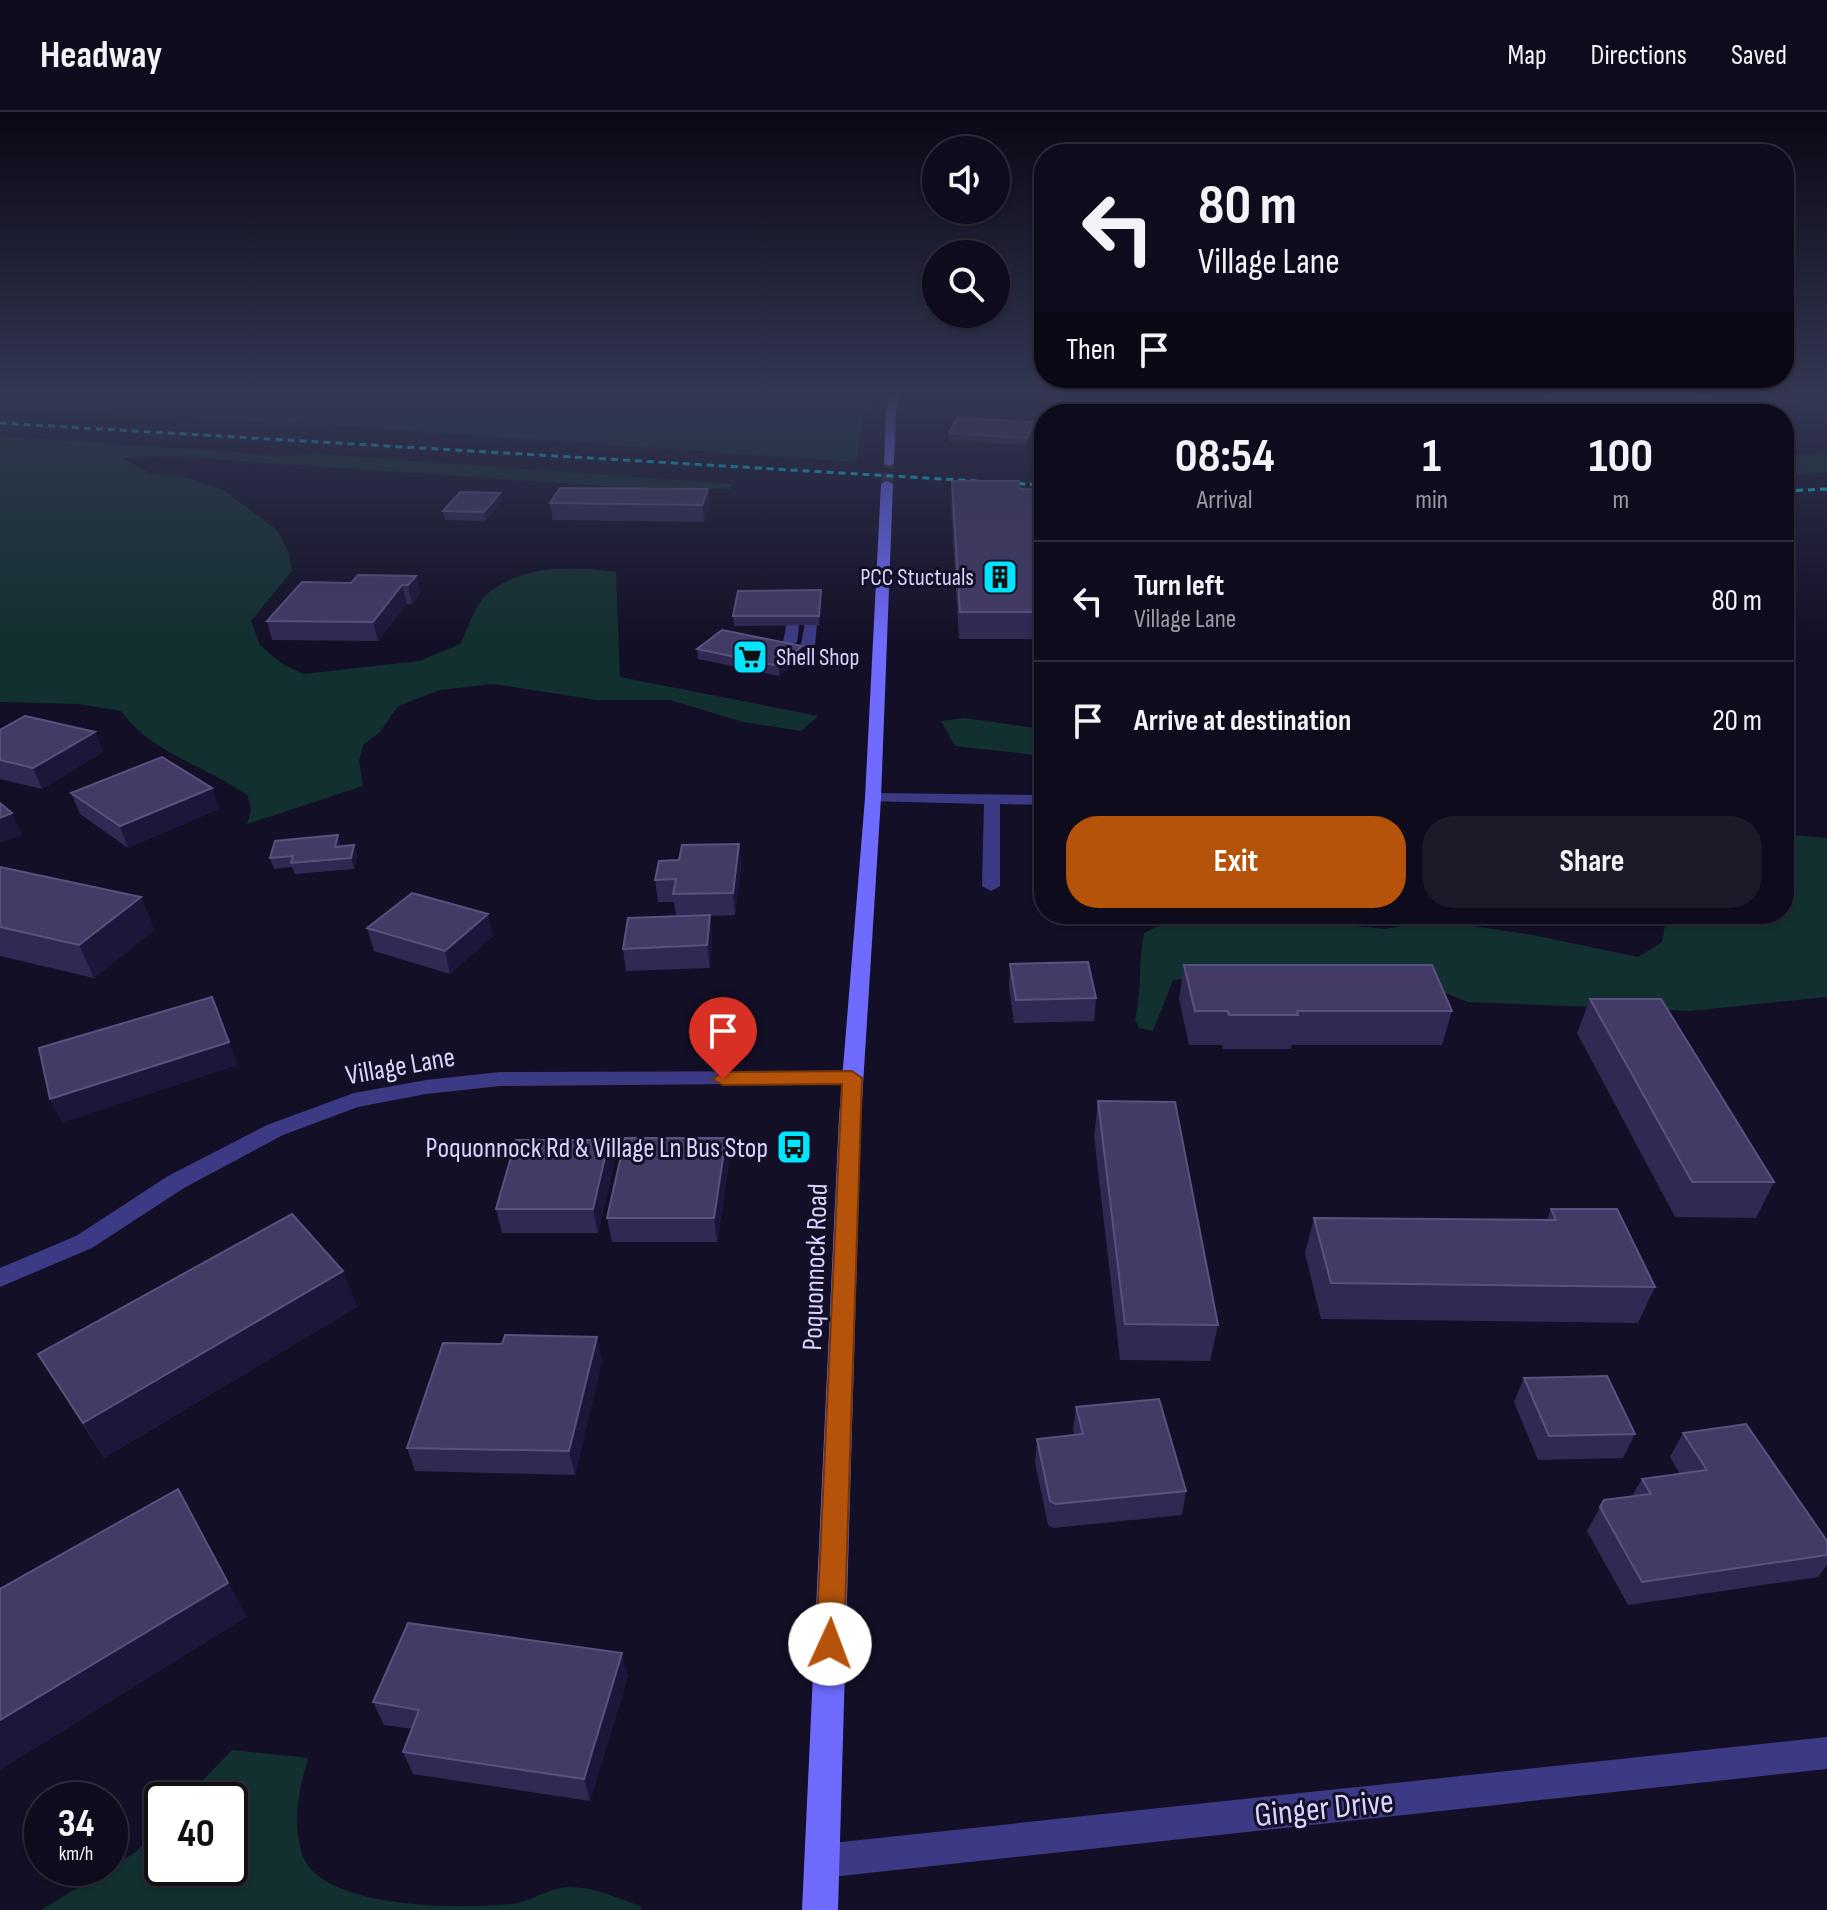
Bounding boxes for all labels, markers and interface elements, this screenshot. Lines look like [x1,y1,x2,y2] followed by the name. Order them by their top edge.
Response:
[40,33,162,78] text: Headway
[1508,39,1547,72] text: Map
[1591,39,1687,72] text: Directions
[1731,39,1787,72] text: Saved
[922,136,1010,328] map controls
[922,136,1010,224] button: sound
[1198,173,1297,240] text: 80 m
[1066,176,1170,280] icon: left
[922,240,1010,328] button: search
[1198,241,1340,284] text: Village Lane
[1132,328,1176,372] icon: arrive
[1066,332,1116,368] text: Then
[1175,428,1274,485] text: 08:54
[1422,428,1441,485] text: 1
[1589,428,1653,485] text: 100
[1197,485,1253,516] text: Arrival
[1415,485,1448,516] text: min
[1613,485,1629,516] text: m
[981,558,1019,596] building icon: PCC Stuctuals
[860,563,974,592] place label: PCC Stuctuals
[1134,568,1224,604] text: Turn left
[1066,579,1110,623] icon: left
[1711,583,1762,619] text: 80 m
[1134,604,1236,635] text: Village Lane
[731,638,769,676] supermarket icon: Shell Shop
[776,643,859,672] place label: Shell Shop
[1066,699,1110,743] icon: arrive
[1134,703,1351,739] text: Arrive at destination
[1712,703,1762,739] text: 20 m
[1066,816,1406,908] button: Exit
[1422,816,1762,908] button: Share
[689,997,757,1079] pin
[701,1009,745,1053] icon: arrive
[343,1041,457,1092] street label: Village Lane
[775,1128,813,1166] bus stop icon: Poquonnock Rd & Village Ln Bus Stop
[426,1132,768,1165] place label: Poquonnock Rd & Village Ln Bus Stop
[796,1183,835,1351] street label: Poquonnock Road
[788,1602,872,1686] position arrow
[1253,1781,1396,1836] street label: Ginger Drive
[144,1782,248,1886] speed limit sign: 40
[58,1800,94,1848] text: 34
[59,1842,93,1866] text: km/h

